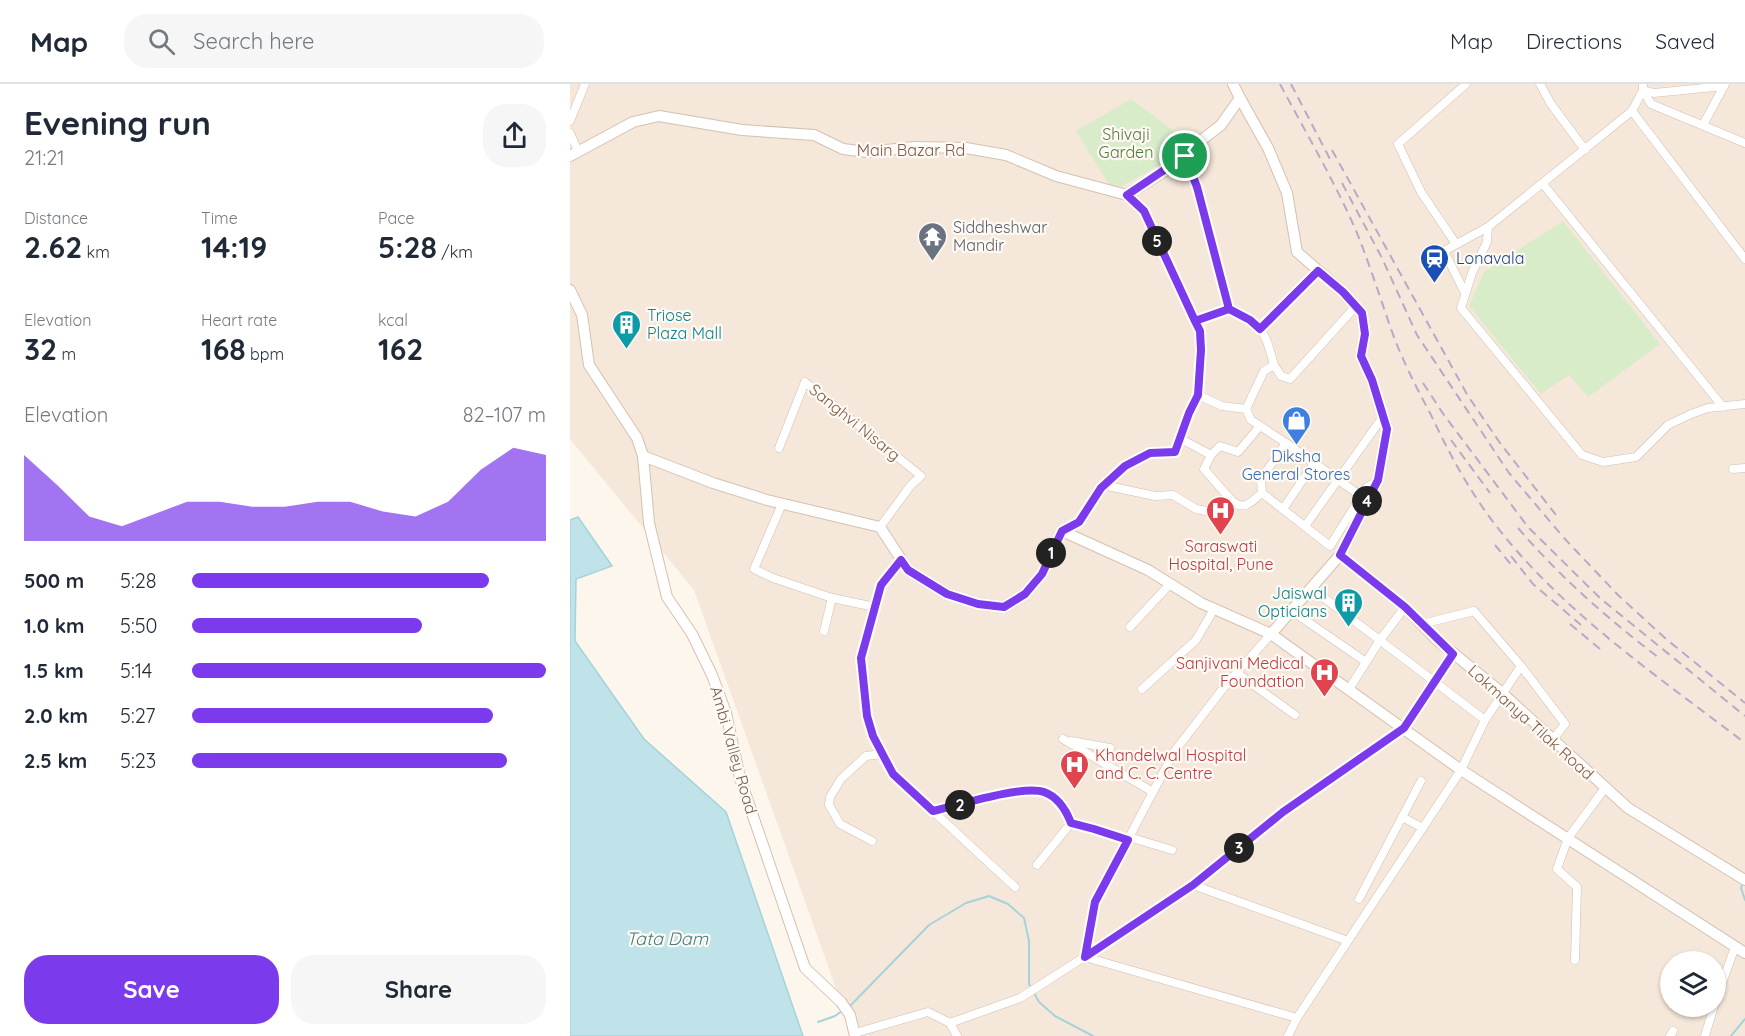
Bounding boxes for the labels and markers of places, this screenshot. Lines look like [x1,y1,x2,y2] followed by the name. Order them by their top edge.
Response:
[1159,130,1210,181] pin
[953,217,1047,255] place label: Siddheshwar Mandir
[916,220,948,262] temple icon: Siddheshwar Mandir
[1142,226,1172,256] pin: 5
[1419,242,1451,284] station icon: Lonavala
[1456,248,1524,268] place label: Lonavala
[647,305,722,343] place label: Triose Plaza Mall
[610,308,642,350] building icon: Triose Plaza Mall
[1280,404,1312,446] shop icon: Diksha General Stores
[1242,446,1350,484] place label: Diksha General Stores
[1352,486,1382,516] pin: 4
[1205,494,1237,536] hospital icon: Saraswati Hospital, Pune
[1169,536,1273,574] place label: Saraswati Hospital, Pune
[1036,538,1066,568] pin: 1
[1258,583,1327,621] place label: Jaiswal Opticians
[1332,586,1364,628] building icon: Jaiswal Opticians
[1176,653,1304,691] place label: Sanjivani Medical Foundation
[1309,656,1341,698] hospital icon: Sanjivani Medical Foundation
[1095,745,1246,783] place label: Khandelwal Hospital and C. C. Centre
[1058,748,1090,790] hospital icon: Khandelwal Hospital and C. C. Centre
[945,790,975,820] pin: 2
[1224,833,1254,863] pin: 3

